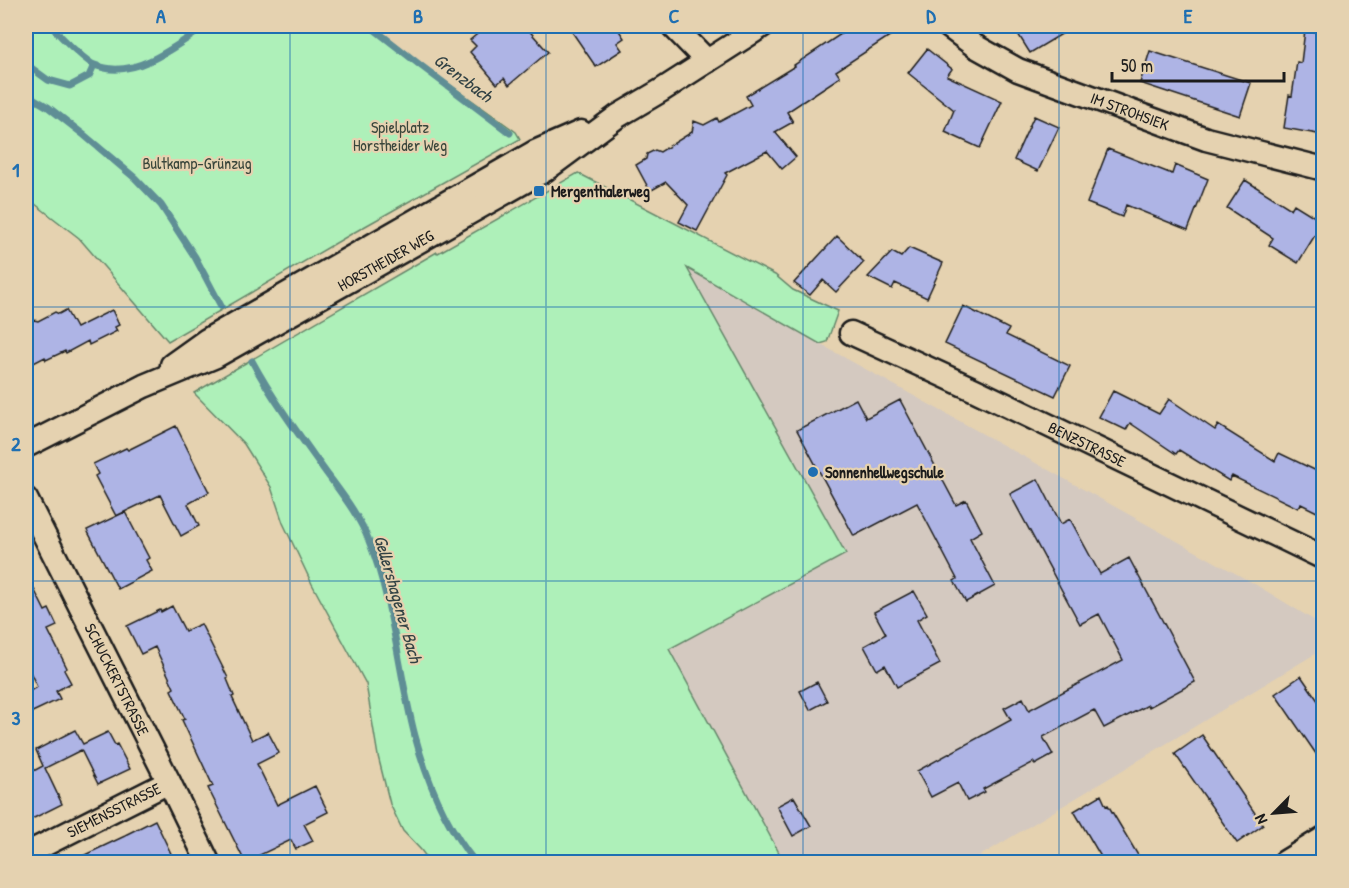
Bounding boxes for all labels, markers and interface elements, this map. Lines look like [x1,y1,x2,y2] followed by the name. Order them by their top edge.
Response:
[156,2,166,29] text: A
[413,2,423,29] text: B
[669,2,680,29] text: C
[926,2,936,29] text: D
[1184,2,1193,29] text: E
[1112,45,1284,83] scale bar
[429,47,499,109] water label: Grenzbach
[1121,53,1153,78] text: 50 m
[1088,87,1173,136] street label: IM STROHSIEK
[353,116,447,156] park label: Spielplatz Horstheider Weg
[142,152,252,174] park label: Bultkamp-Grünzug
[12,156,20,183] text: 1
[551,180,650,203] place label: Mergenthalerweg
[532,184,546,198] marker: Mergenthalerweg
[333,224,438,296] street label: HORSTHEIDER WEG
[1045,416,1130,472] street label: BENZSTRASSE
[11,430,21,457] text: 2
[825,461,944,484] place label: Sonnenhellwegschule
[806,465,820,479] marker: Sonnenhellwegschule
[368,532,429,667] water label: Gellershagener Bach
[80,619,155,739] street label: SCHUCKERTSTRASSE
[12,704,21,731] text: 3
[63,777,164,843] street label: SIEMENSSTRASSE
[1244,783,1304,843] north arrow
[1248,810,1272,828] text: N

